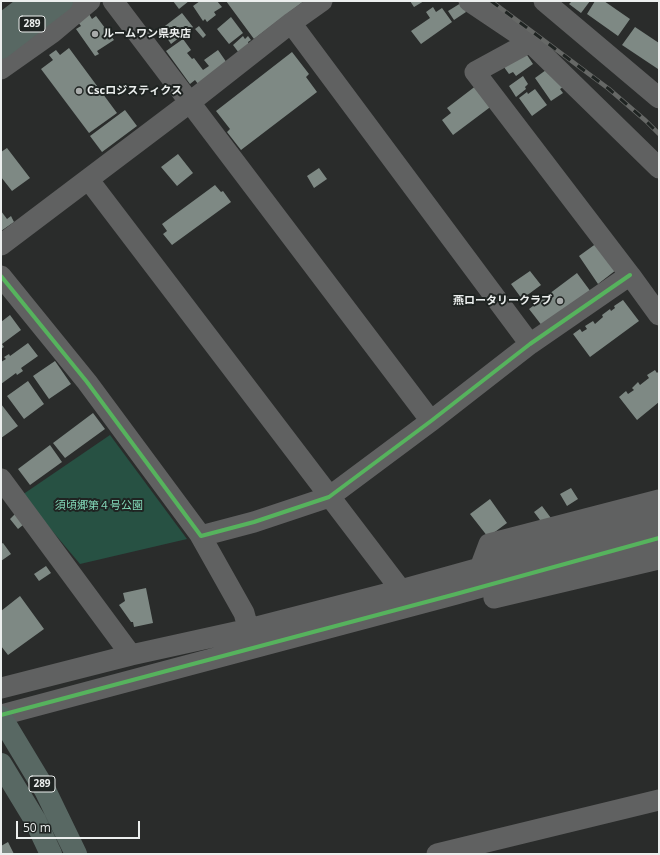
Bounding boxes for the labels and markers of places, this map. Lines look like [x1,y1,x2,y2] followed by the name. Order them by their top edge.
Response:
[103,27,191,41] place label: ルームワン県央店
[90,29,100,39] marker: ルームワン県央店
[87,84,182,98] place label: Cscロジスティクス
[74,86,84,96] marker: Cscロジスティクス
[453,294,552,308] place label: 燕ロータリークラブ
[555,296,565,306] marker: 燕ロータリークラブ

